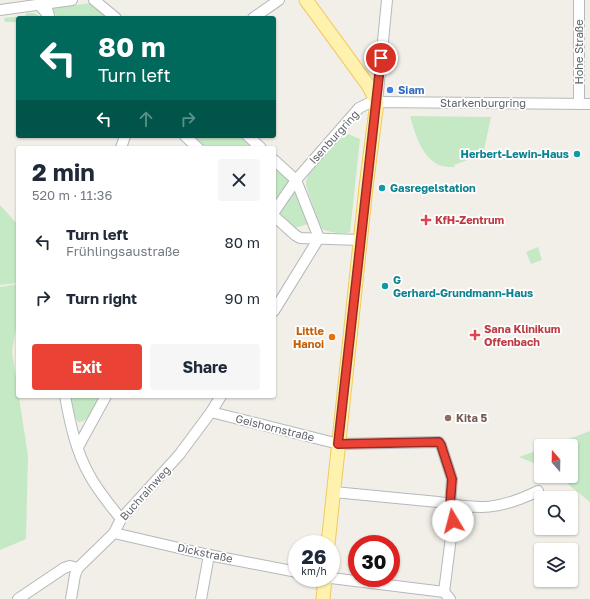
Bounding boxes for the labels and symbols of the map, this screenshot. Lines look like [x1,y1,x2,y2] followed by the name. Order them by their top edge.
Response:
[572,19,585,85] street label: Hohe Straße
[364,41,398,75] pin
[398,83,425,96] place label: Siam
[385,85,395,95] marker: Siam
[440,96,526,109] street label: Starkenburgring
[306,107,361,166] street label: Isenburgring
[461,147,569,160] place label: Herbert-Lewin-Haus
[572,149,582,159] marker: Herbert-Lewin-Haus
[390,181,476,194] place label: Gasregelstation
[377,183,387,193] marker: Gasregelstation
[435,213,505,226] place label: KfH-Zentrum
[420,214,432,226] marker: KfH-Zentrum
[393,273,533,299] place label: G Gerhard-Grundmann-Haus
[380,281,390,291] marker: G Gerhard-Grundmann-Haus
[484,322,561,348] place label: Sana Klinikum Offenbach
[293,324,325,350] place label: Little Hanoi
[469,329,481,341] marker: Sana Klinikum Offenbach
[327,332,337,342] marker: Little Hanoi
[234,411,316,444] street label: Geishornstraße
[456,411,488,424] place label: Kita 5
[443,413,453,423] marker: Kita 5
[534,439,578,483] north arrow
[117,463,172,523] street label: Buchrainweg
[432,500,474,542] position arrow
[348,535,400,587] speed limit sign: 30
[176,540,234,565] street label: Dickstraße

